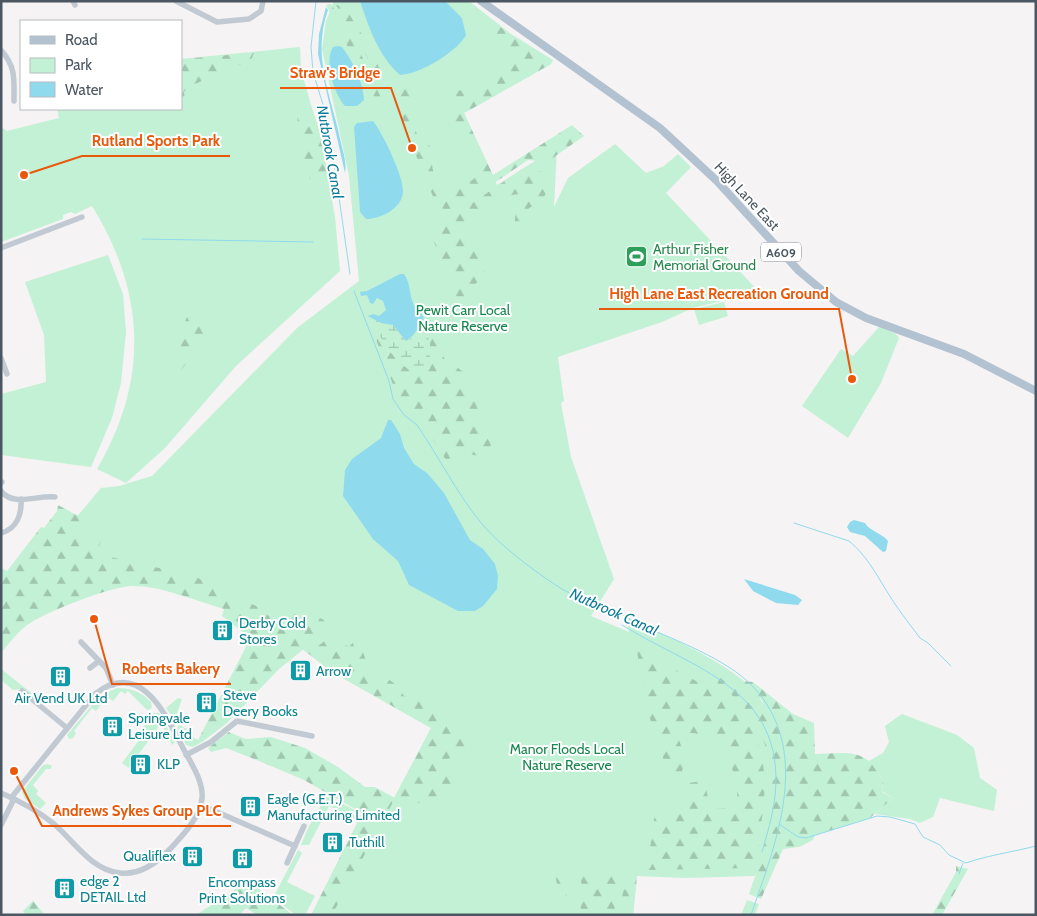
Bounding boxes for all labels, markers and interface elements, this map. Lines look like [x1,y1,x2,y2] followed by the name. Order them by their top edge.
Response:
[20,20,182,110] legend
[65,31,98,49] text: Road
[65,56,92,74] text: Park
[280,58,391,88] callout: Straw's Bridge
[290,64,381,82] text: Straw's Bridge
[65,81,103,99] text: Water
[313,104,347,201] water label: Nutbrook Canal
[82,126,230,156] callout: Rutland Sports Park
[92,132,221,150] text: Rutland Sports Park
[711,158,784,234] street label: High Lane East
[653,240,756,274] place label: Arthur Fisher Memorial Ground
[761,242,801,262] road number: A609
[625,245,649,269] sports icon: Arthur Fisher Memorial Ground
[599,279,839,309] callout: High Lane East Recreation Ground
[609,285,829,303] text: High Lane East Recreation Ground
[416,301,511,335] park label: Pewit Carr Local Nature Reserve
[567,585,661,640] water label: Nutbrook Canal
[239,614,306,648] place label: Derby Cold Stores
[211,619,235,643] building icon: Derby Cold Stores
[112,654,231,684] callout: Roberts Bakery
[288,659,312,683] building icon: Arrow
[122,660,221,678] text: Roberts Bakery
[316,662,351,680] place label: Arrow
[49,664,73,688] building icon: Air Vend UK Ltd
[223,686,298,720] place label: Steve Deery Books
[14,689,108,707] place label: Air Vend UK Ltd
[195,691,219,715] building icon: Steve Deery Books
[128,709,192,743] place label: Springvale Leisure Ltd
[100,714,124,738] building icon: Springvale Leisure Ltd
[510,740,625,774] park label: Manor Floods Local Nature Reserve
[129,752,153,776] building icon: KLP
[157,755,180,773] place label: KLP
[267,790,400,824] place label: Eagle (G.E.T.) Manufacturing Limited
[239,795,263,819] building icon: Eagle (G.E.T.) Manufacturing Limited
[42,796,231,826] callout: Andrews Sykes Group PLC
[52,802,222,820] text: Andrews Sykes Group PLC
[321,830,345,854] building icon: Tuthill
[349,833,385,851] place label: Tuthill
[180,844,204,868] building icon: Qualiflex
[123,847,176,865] place label: Qualiflex
[230,847,254,871] building icon: Encompass Print Solutions
[80,872,146,906] place label: edge 2 DETAIL Ltd
[199,873,285,907] place label: Encompass Print Solutions
[52,877,76,901] building icon: edge 2 DETAIL Ltd

